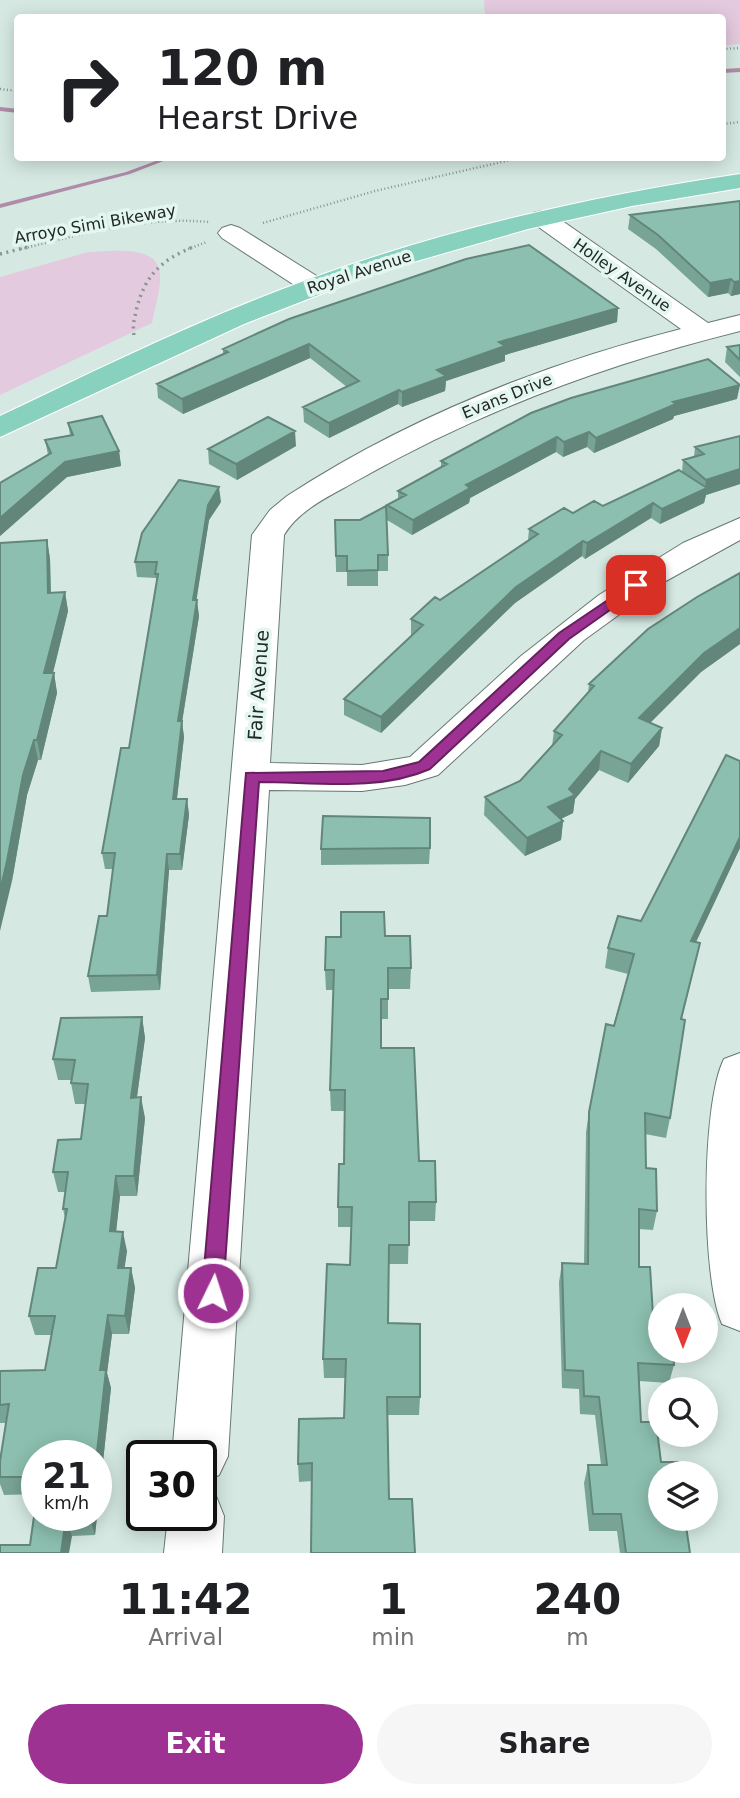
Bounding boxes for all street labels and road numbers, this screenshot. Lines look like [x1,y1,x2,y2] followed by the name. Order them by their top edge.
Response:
[13,200,177,248] street label: Arroyo Simi Bikeway
[570,234,674,316] street label: Holley Avenue
[304,246,414,298] street label: Royal Avenue
[459,369,555,423] street label: Evans Drive
[243,629,273,741] street label: Fair Avenue

